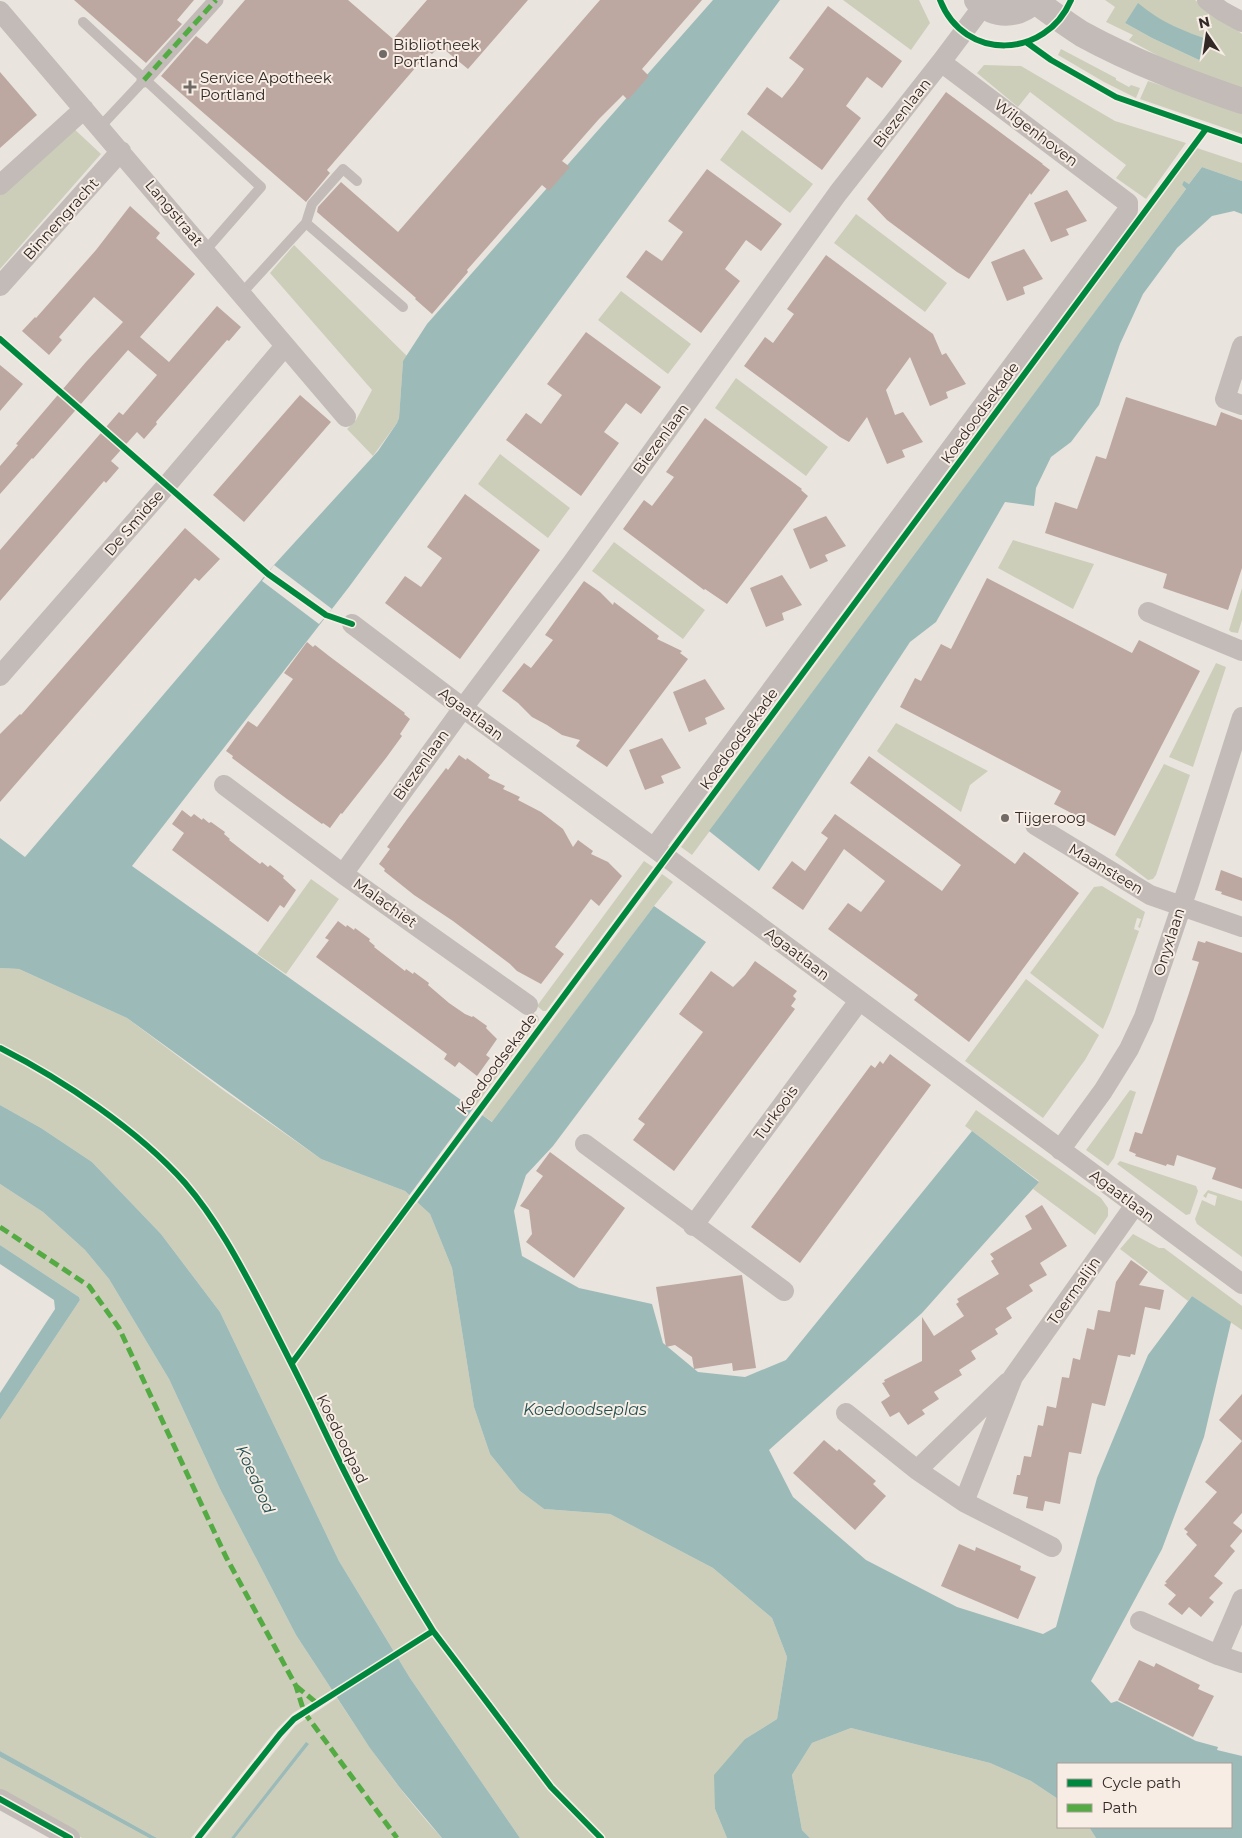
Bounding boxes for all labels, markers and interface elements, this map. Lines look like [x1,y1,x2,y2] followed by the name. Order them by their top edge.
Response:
[1182,10,1232,60] north arrow
[1197,12,1212,32] text: N
[393,35,479,71] place label: Bibliotheek Portland
[377,48,389,60] marker: Bibliotheek Portland
[200,68,332,104] place label: Service Apotheek Portland
[869,74,935,151] street label: Biezenlaan
[184,81,196,93] marker: Service Apotheek Portland
[991,95,1082,170] street label: Wilgenhoven
[19,174,102,264] street label: Binnengracht
[141,176,208,250] street label: Langstraat
[936,358,1023,467] street label: Koedoodsekade
[629,400,693,478] street label: Biezenlaan
[100,486,167,560] street label: De Smidse
[435,683,508,744] street label: Agaatlaan
[695,684,782,793] street label: Koedoodsekade
[389,726,453,804] street label: Biezenlaan
[1015,808,1086,827] place label: Tijgeroog
[999,812,1011,824] marker: Tijgeroog
[1066,839,1147,898] street label: Maansteen
[350,874,421,932] street label: Malachiet
[1149,906,1188,978] street label: Onyxlaan
[761,923,834,984] street label: Agaatlaan
[453,1010,541,1118] street label: Koedoodsekade
[749,1082,802,1144] street label: Turkoois
[1086,1165,1159,1226] street label: Agaatlaan
[1043,1253,1104,1329] street label: Toermalijn
[313,1391,372,1487] street label: Koedoodpad
[523,1400,647,1419] water label: Koedoodseplas
[232,1442,279,1516] water label: Koedood
[1057,1763,1232,1828] legend
[1102,1773,1181,1792] text: Cycle path
[1102,1798,1138,1817] text: Path

